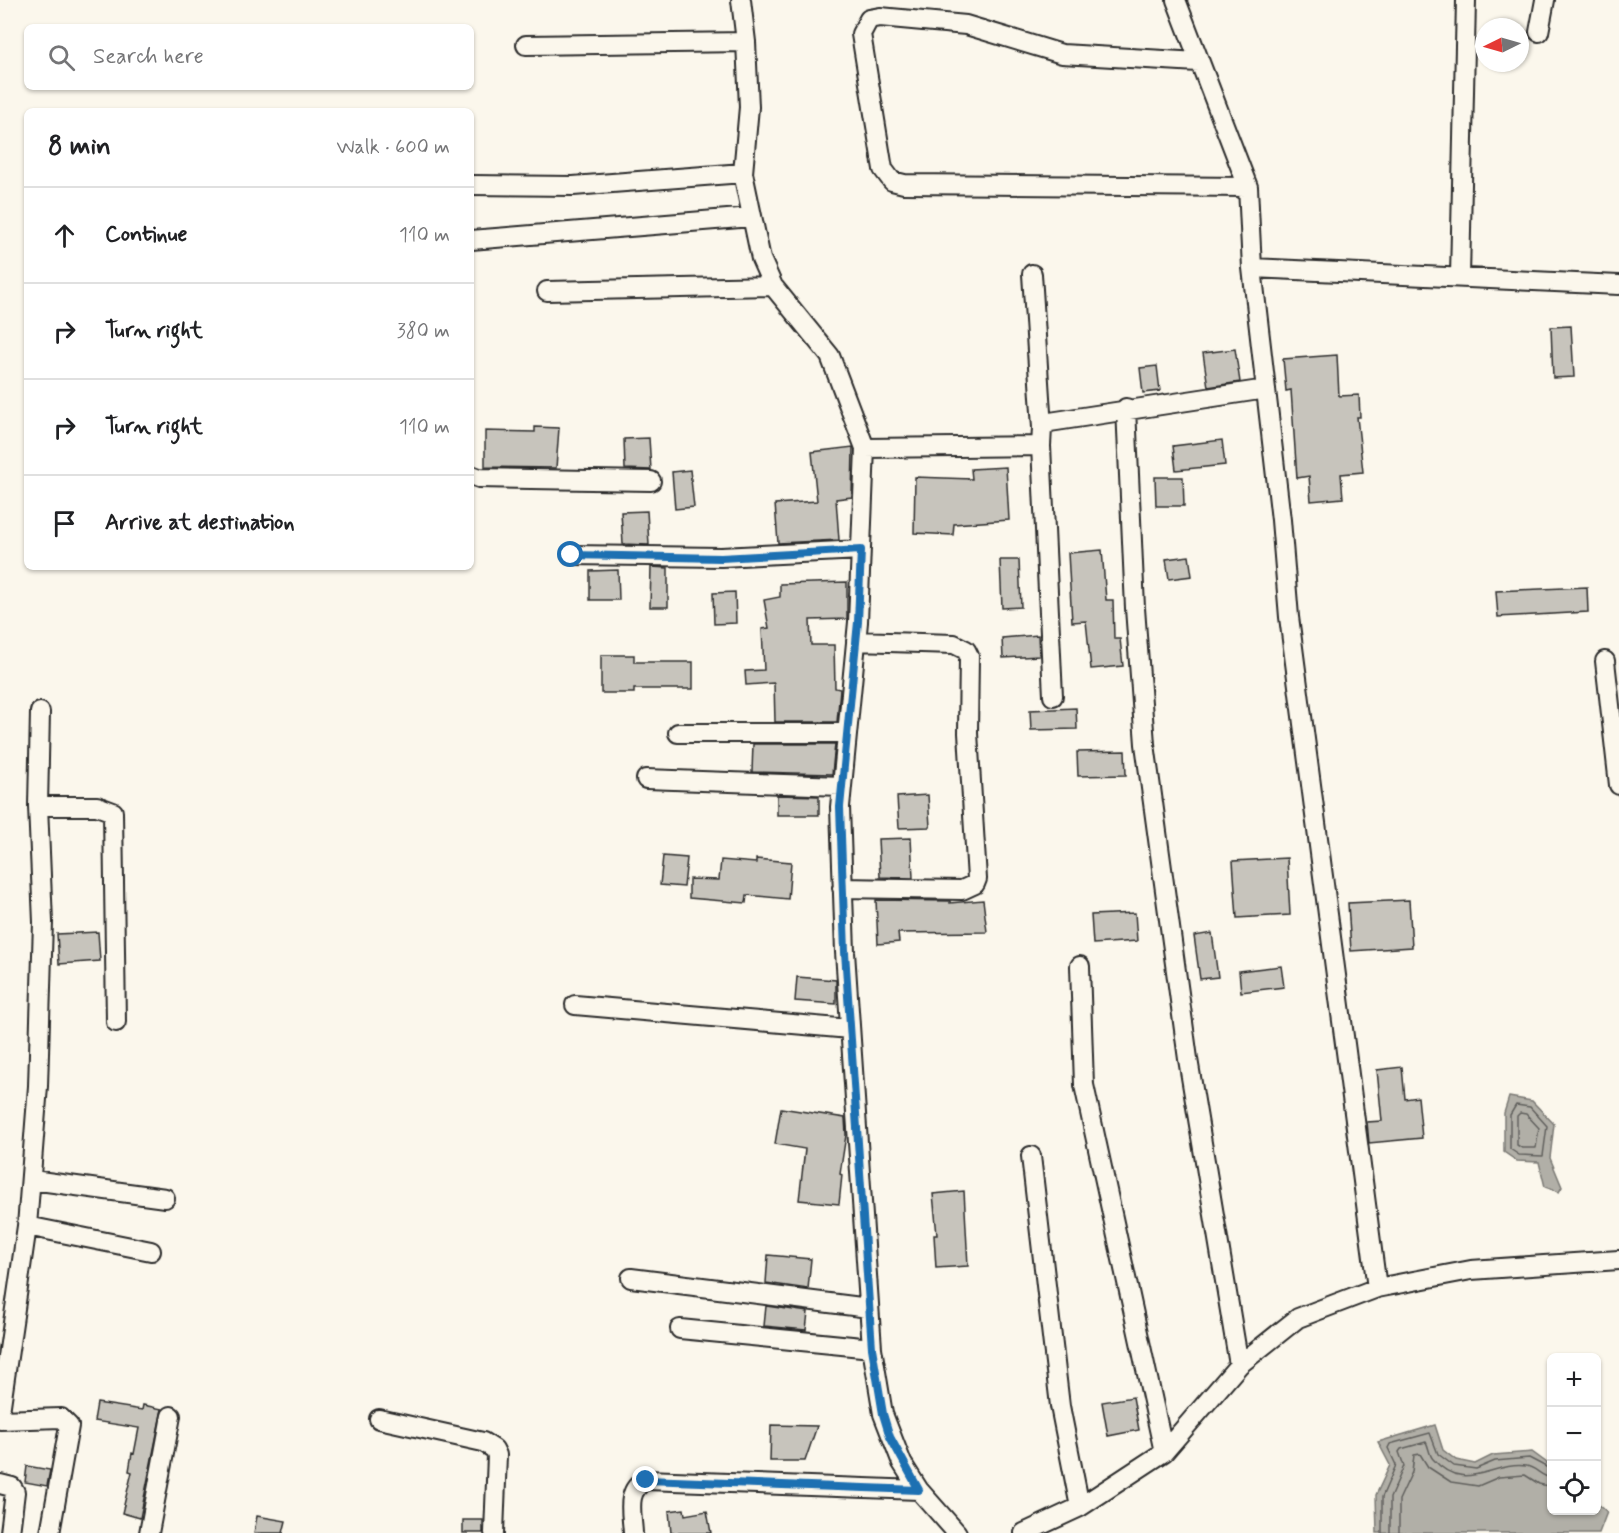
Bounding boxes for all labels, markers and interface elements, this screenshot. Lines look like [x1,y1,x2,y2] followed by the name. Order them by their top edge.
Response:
[1475,18,1529,72] north arrow
[24,24,474,90] search box
[45,41,78,74] icon: search
[93,43,204,71] text: Search here
[48,130,111,164] text: 8 min
[336,134,450,161] text: Walk · 600 m
[48,219,81,252] icon: ahead
[105,221,187,249] text: Continue
[399,222,450,249] text: 110 m
[48,315,81,348] icon: right
[105,317,203,345] text: Turn right
[397,318,450,345] text: 380 m
[48,411,81,444] icon: right
[105,413,203,441] text: Turn right
[399,414,450,441] text: 110 m
[48,507,81,540] icon: arrive
[105,509,295,537] text: Arrive at destination
[557,541,583,567] route start
[1547,1353,1601,1515] map controls
[1547,1353,1601,1407] button: +
[1547,1407,1601,1461] button: −
[1547,1461,1601,1515] button: locate
[632,1466,658,1492] route end

